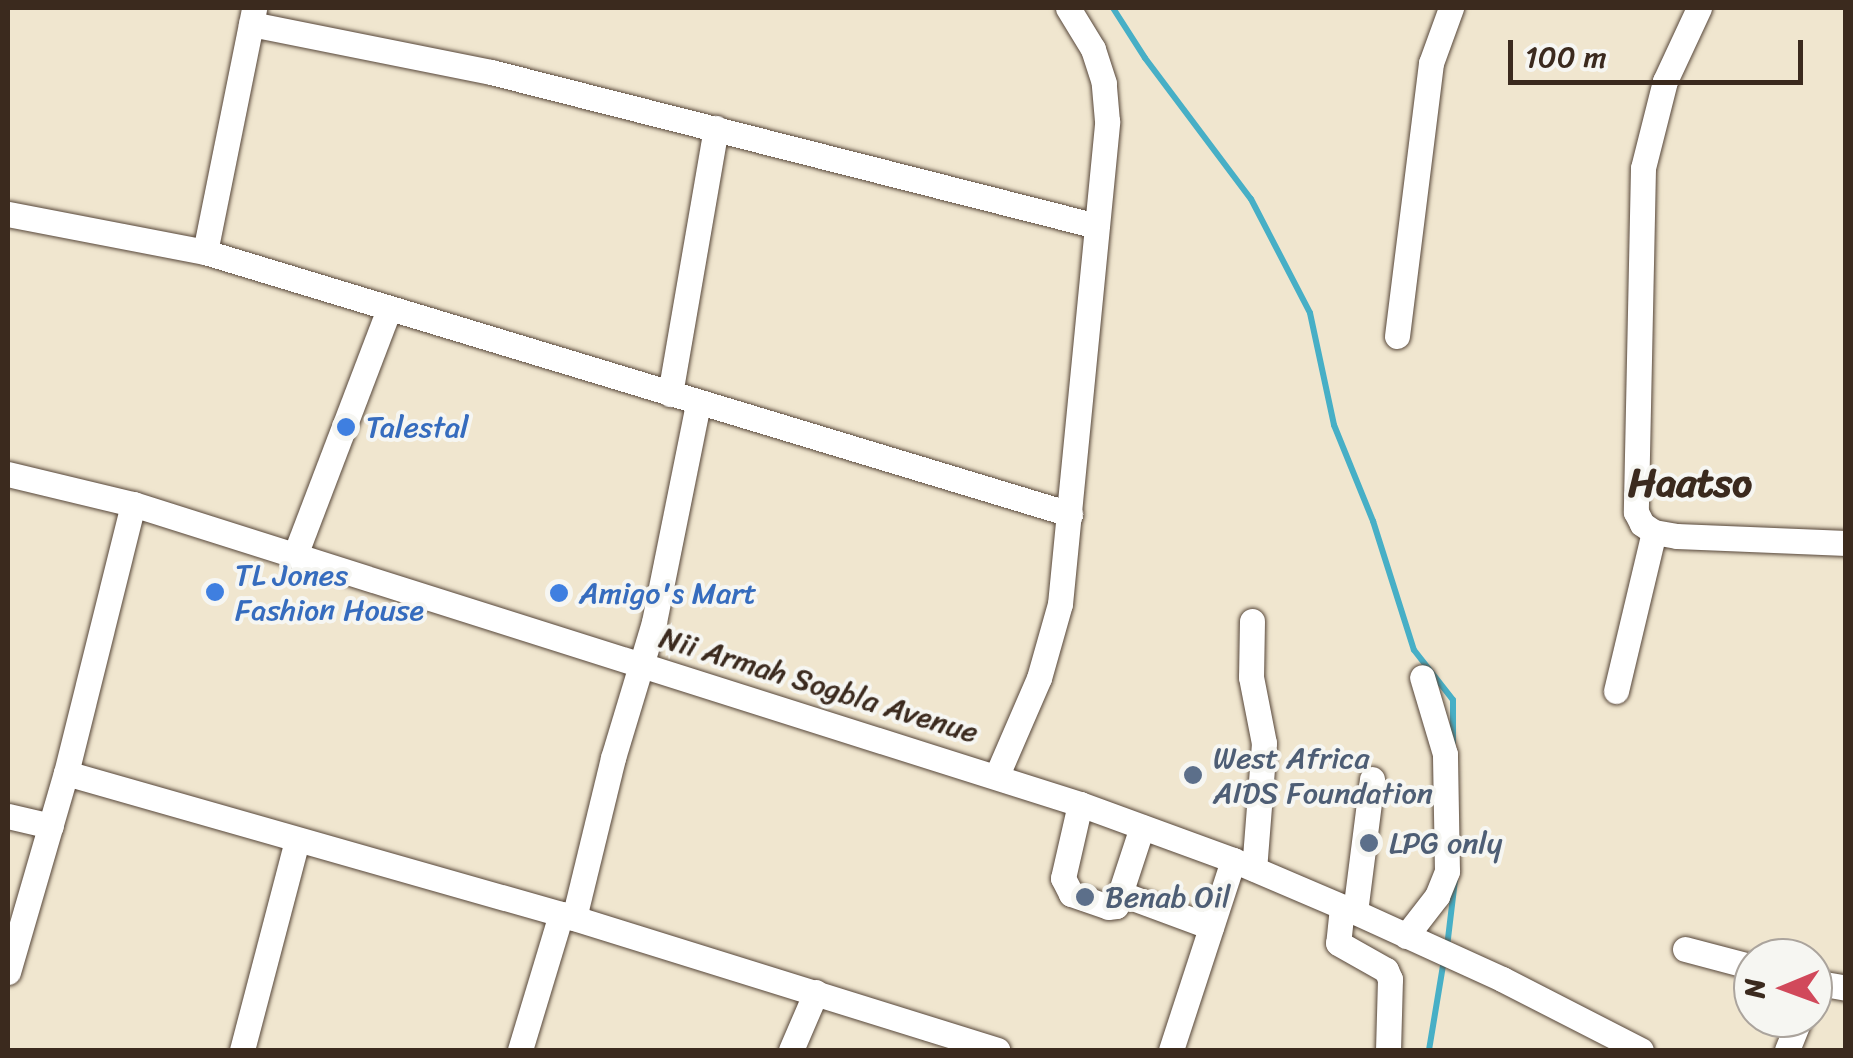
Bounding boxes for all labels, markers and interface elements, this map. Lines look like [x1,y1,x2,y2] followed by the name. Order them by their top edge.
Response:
[1513,20,1808,82] scale bar
[1525,30,1607,84] text: 100 m
[366,409,469,445] place label: Talestal
[335,416,357,438] marker: Talestal
[1628,459,1752,507] district label: Haatso
[235,557,424,628] place label: TL Jones Fashion House
[579,575,757,611] place label: Amigo's Mart
[204,581,226,603] marker: TL Jones Fashion House
[548,582,570,604] marker: Amigo's Mart
[655,619,983,751] street label: Nii Armah Sogbla Avenue
[1213,740,1433,810] place label: West Africa AIDS Foundation
[1182,764,1204,786] marker: West Africa AIDS Foundation
[1389,825,1502,861] place label: LPG only
[1358,832,1380,854] marker: LPG only
[1105,879,1231,915] place label: Benab Oil
[1074,886,1096,908] marker: Benab Oil
[1733,938,1833,1038] north arrow
[1730,978,1779,999] text: N

